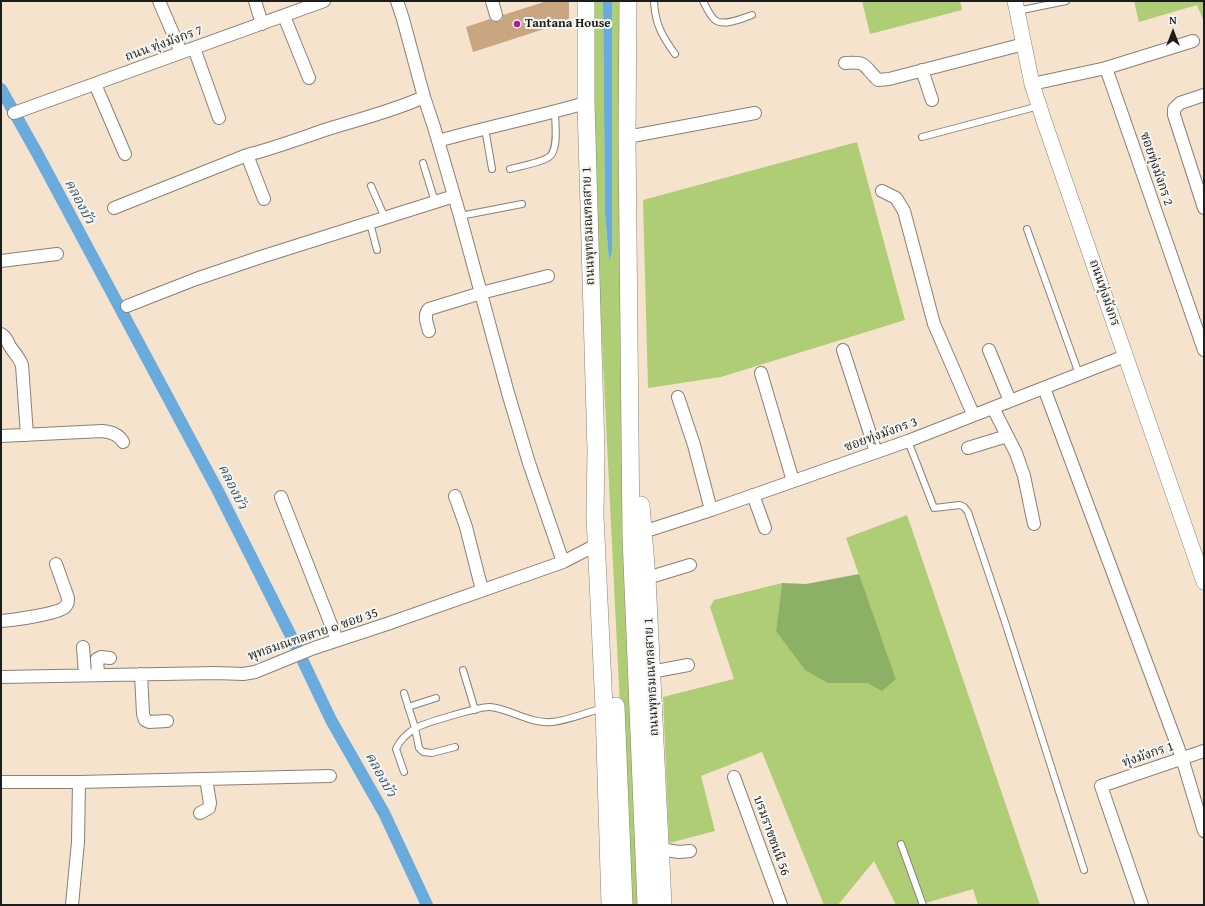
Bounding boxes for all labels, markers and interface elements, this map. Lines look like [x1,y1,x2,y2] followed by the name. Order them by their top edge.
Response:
[1153,12,1193,52] north arrow
[1169,12,1177,28] text: N
[525,16,611,32] place label: Tantana House
[512,19,522,29] marker: Tantana House
[123,23,205,65] street label: ถนน ทุ่งมังกร 7
[1136,130,1176,208] street label: ซอยทุ่งมังกร 2
[579,166,599,286] street label: ถนนพุทธมณฑลสาย 1
[60,177,98,227] water label: คลองบัว
[1085,258,1123,328] street label: ถนนทุ่งมังกร
[842,415,920,455] street label: ซอยทุ่งมังกร 3
[214,462,250,512] water label: คลองบัว
[246,605,380,665] street label: พุทธมณฑลสาย ๑ ซอย 35
[641,617,663,737] street label: ถนนพุทธมณฑลสาย 1
[1120,739,1176,771] street label: ทุ่งมังกร 1
[361,750,399,800] water label: คลองบัว
[749,794,793,878] street label: บรมราชชนนี 56

